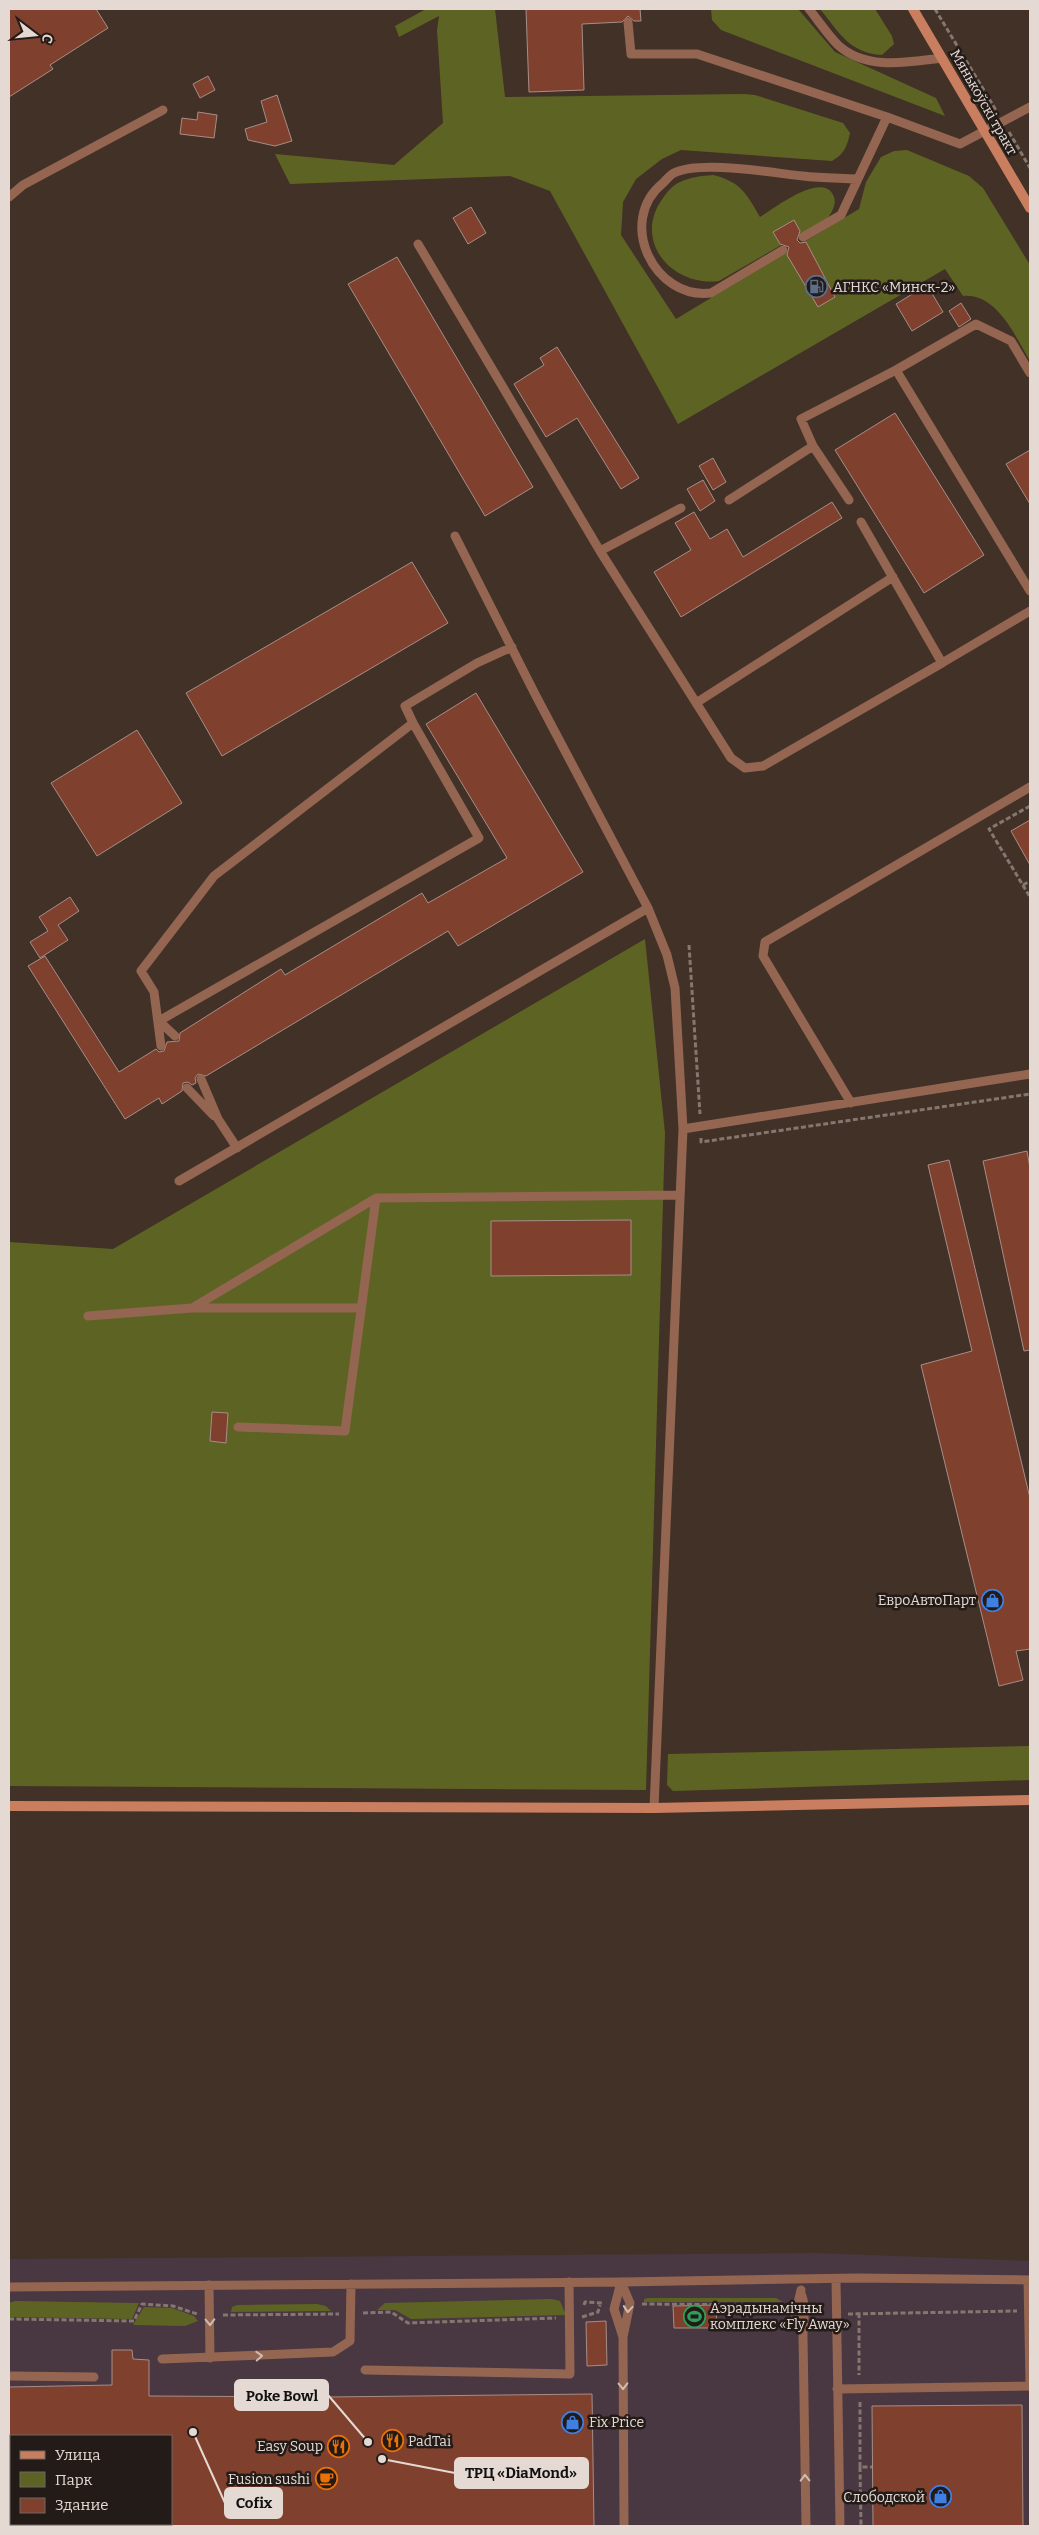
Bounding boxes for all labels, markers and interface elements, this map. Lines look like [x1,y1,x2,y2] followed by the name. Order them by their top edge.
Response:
[10,10,60,60] north arrow
[38,32,56,45] text: С
[946,46,1021,158] street label: Мянькоўскі тракт
[805,275,829,299] fuel station icon: АГНКС «Минск-2»
[833,279,955,296] place label: АГНКС «Минск-2»
[980,1588,1004,1612] shop icon: ЕвроАвтоПарт
[878,1592,976,1609] place label: ЕвроАвтоПарт
[710,2300,850,2333] place label: Аэрадынамічны комплекс «Fly Away»
[682,2304,706,2328] sports icon: Аэрадынамічны комплекс «Fly Away»
[623,2305,634,2313] one-way arrow
[205,2318,215,2326] one-way arrow
[256,2351,263,2361] one-way arrow
[235,2380,328,2410] callout: Poke Bowl
[618,2382,628,2390] one-way arrow
[246,2387,318,2405] text: Poke Bowl
[561,2410,585,2434] shop icon: Fix Price
[589,2414,644,2431] place label: Fix Price
[380,2429,404,2453] restaurant icon: PadTai
[408,2433,451,2450] place label: PadTai
[327,2434,351,2458] restaurant icon: Easy Soup
[10,2435,172,2525] legend
[257,2438,323,2455] place label: Easy Soup
[55,2446,101,2464] text: Улица
[455,2458,588,2488] callout: ТРЦ «DiaMond»
[465,2464,577,2482] text: ТРЦ «DiaMond»
[314,2467,338,2491] cafe icon: Fusion sushi
[55,2471,93,2489] text: Парк
[228,2471,310,2488] place label: Fusion sushi
[800,2473,810,2481] one-way arrow
[929,2485,953,2509] shop icon: Слободской
[225,2488,282,2518] callout: Cofix
[843,2489,925,2506] place label: Слободской
[236,2494,273,2512] text: Cofix
[55,2496,109,2514] text: Здание

